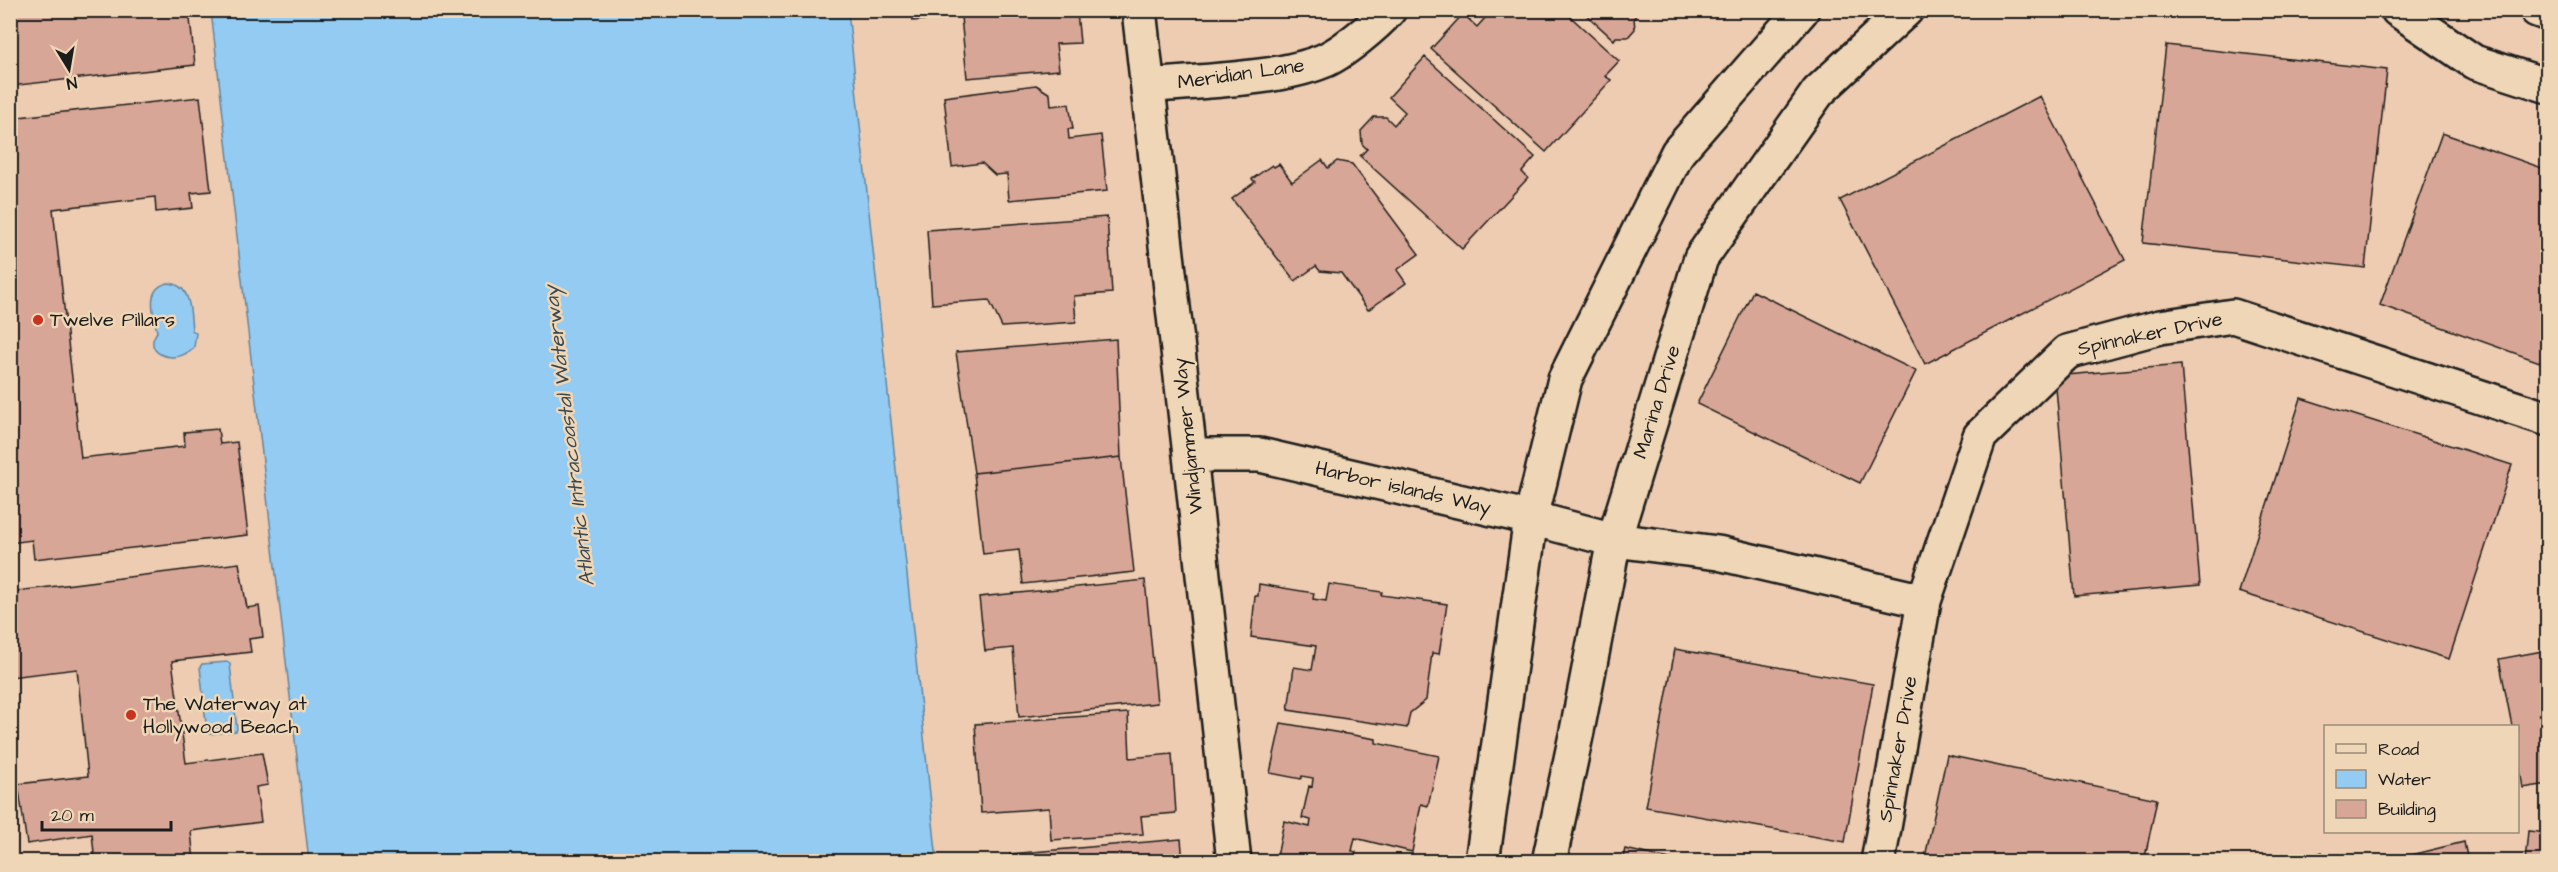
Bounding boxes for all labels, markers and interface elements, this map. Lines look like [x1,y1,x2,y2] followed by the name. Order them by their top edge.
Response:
[39,39,99,99] north arrow
[1176,51,1306,97] street label: Meridian Lane
[65,71,79,94] text: N
[536,282,603,588] water label: Atlantic Intracoastal Waterway
[2075,305,2225,363] street label: Spinnaker Drive
[50,306,175,334] place label: Twelve Pillars
[31,313,45,327] marker: Twelve Pillars
[1626,342,1688,462] street label: Marina Drive
[1166,356,1211,515] street label: Windjammer Way
[1312,454,1494,523] street label: Harbor islands Way
[1871,674,1925,824] street label: Spinnaker Drive
[143,690,307,742] place label: The Waterway at Hollywood Beach
[124,708,138,722] marker: The Waterway at Hollywood Beach
[2324,725,2519,833] legend
[2378,737,2419,762] text: Road
[2378,767,2431,792] text: Water
[42,794,171,832] scale bar
[2378,797,2436,823] text: Building
[51,803,94,828] text: 20 m

